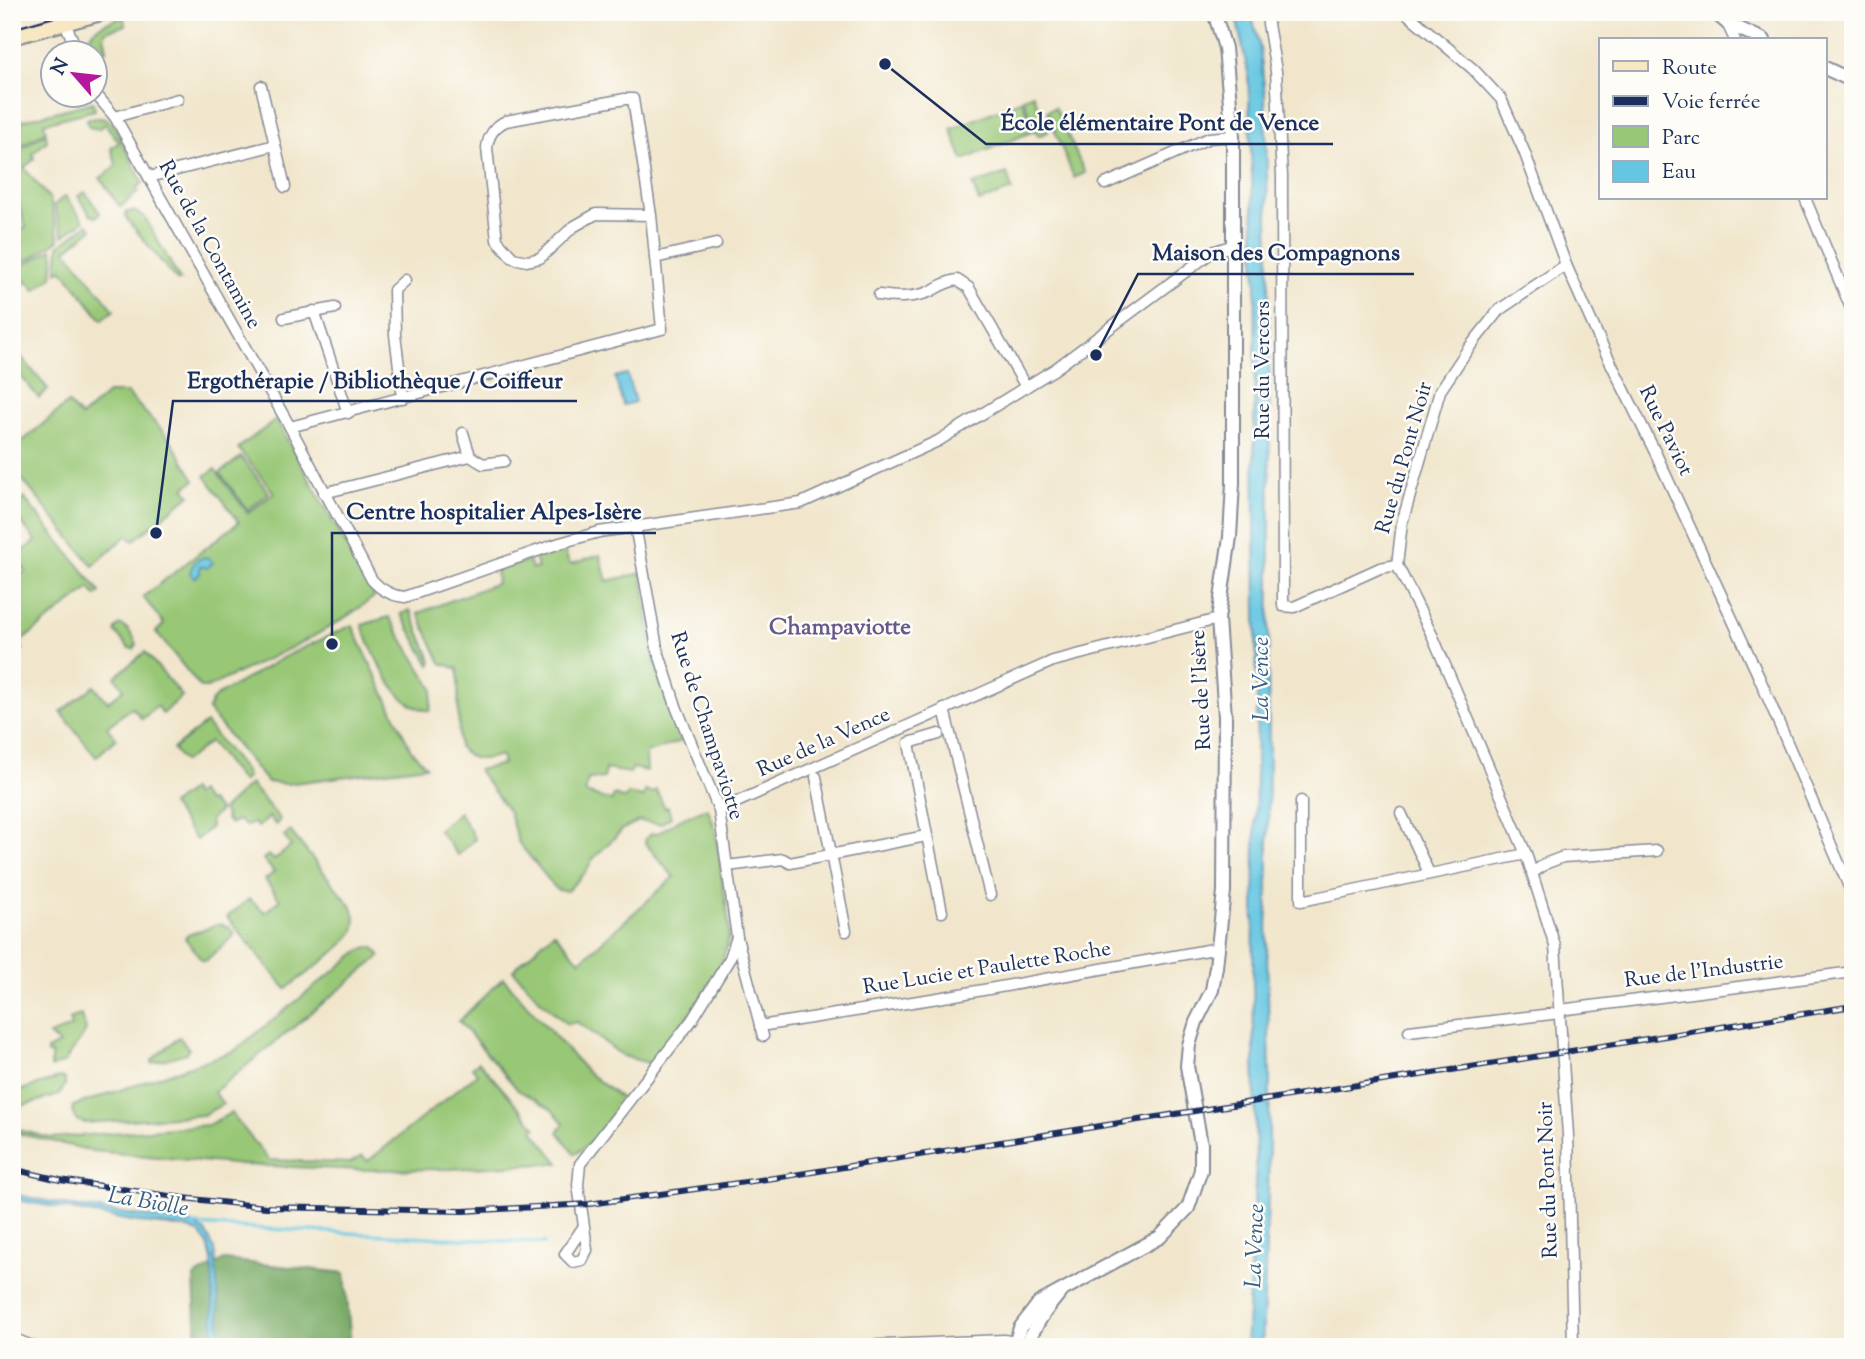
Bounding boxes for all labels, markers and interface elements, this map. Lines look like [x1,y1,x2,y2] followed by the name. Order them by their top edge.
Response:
[38,38,108,108] north arrow
[1599,38,1826,200] legend
[46,54,77,80] text: N
[1662,54,1717,84] text: Route
[1662,88,1760,118] text: Voie ferrée
[986,100,1333,144] callout: École élémentaire Pont de Vence
[1001,108,1320,141] text: École élémentaire Pont de Vence
[1662,124,1700,154] text: Parc
[150,155,268,335] street label: Rue de la Contamine
[1662,158,1696,188] text: Eau
[1138,230,1414,274] callout: Maison des Compagnons
[1152,238,1400,271] text: Maison des Compagnons
[1249,301,1279,439] street label: Rue du Vercors
[173,357,577,401] callout: Ergothérapie / Bibliothèque / Coiffeur
[187,366,563,399] text: Ergothérapie / Bibliothèque / Coiffeur
[1369,378,1441,538] street label: Rue du Pont Noir
[1630,381,1700,481] street label: Rue Paviot
[332,489,656,533] callout: Centre hospitalier Alpes-Isère
[346,497,642,530] text: Centre hospitalier Alpes-Isère
[769,612,911,645] district label: Champaviotte
[661,628,751,824] street label: Rue de Champaviotte
[1184,629,1220,751] street label: Rue de l'Isère
[1246,637,1279,721] water label: La Vence
[753,700,895,786] street label: Rue de la Vence
[861,935,1113,1003] street label: Rue Lucie et Paulette Roche
[1623,947,1785,997] street label: Rue de l'Industrie
[1531,1101,1567,1259] street label: Rue du Pont Noir
[105,1180,191,1226] water label: La Biolle
[1238,1203,1274,1289] water label: La Vence

